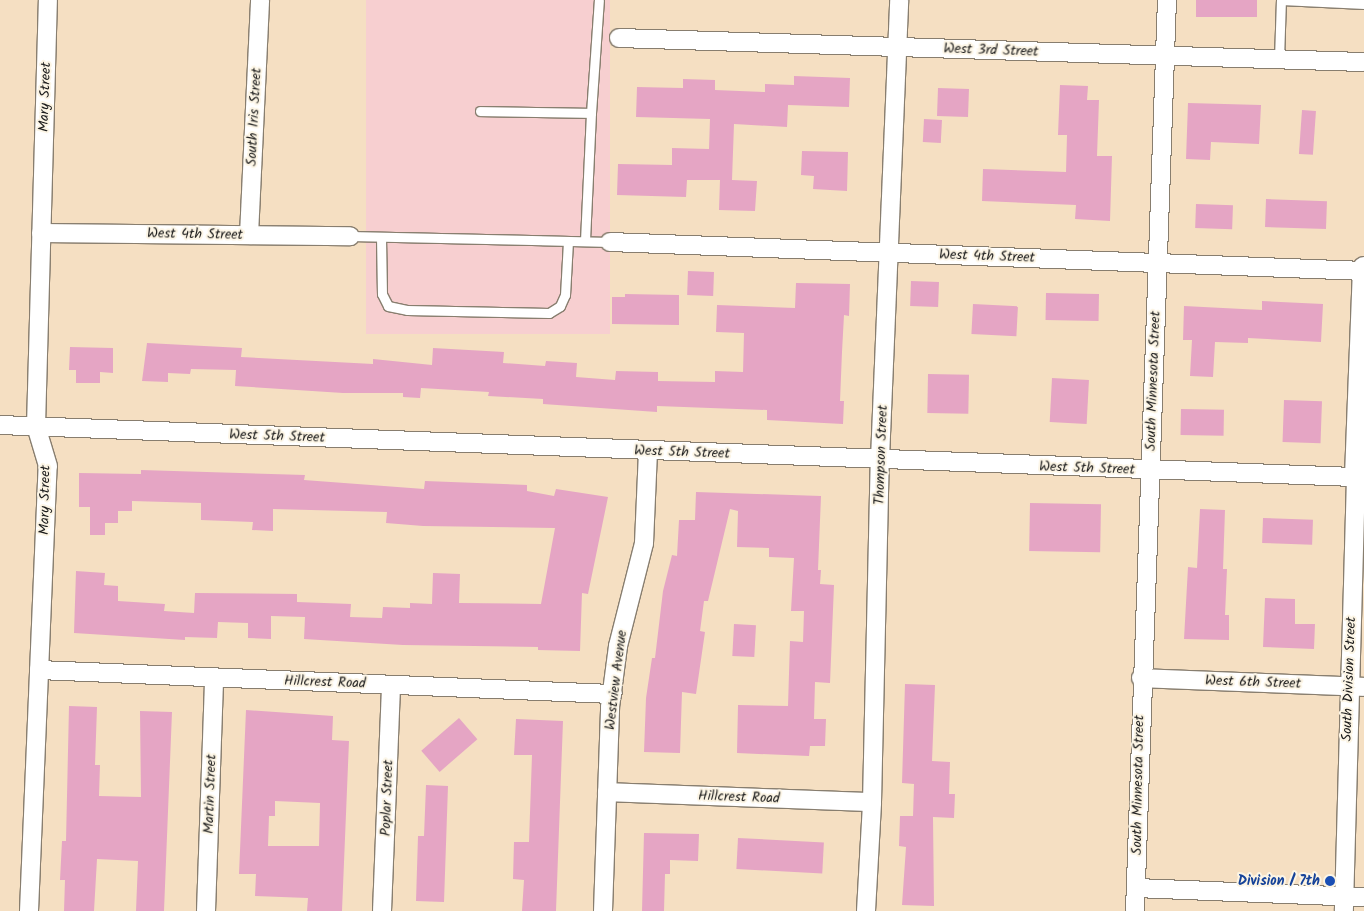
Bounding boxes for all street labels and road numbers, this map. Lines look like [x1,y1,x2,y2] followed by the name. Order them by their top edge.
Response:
[943,40,1039,60] street label: West 3rd Street
[35,62,55,132] street label: Mary Street
[243,67,265,167] street label: South Iris Street
[147,225,243,243] street label: West 4th Street
[939,246,1035,266] street label: West 4th Street
[1142,311,1164,451] street label: South Minnesota Street
[871,405,891,505] street label: Thompson Street
[229,426,325,446] street label: West 5th Street
[634,442,730,462] street label: West 5th Street
[1039,458,1135,478] street label: West 5th Street
[36,465,54,535] street label: Mary Street
[1338,616,1360,742] street label: South Division Street
[602,629,630,731] street label: Westview Avenue
[284,672,366,692] street label: Hillcrest Road
[1205,672,1301,692] street label: West 6th Street
[1128,715,1148,855] street label: South Minnesota Street
[200,754,220,834] street label: Martin Street
[377,760,397,836] street label: Poplar Street
[698,787,780,807] street label: Hillcrest Road

